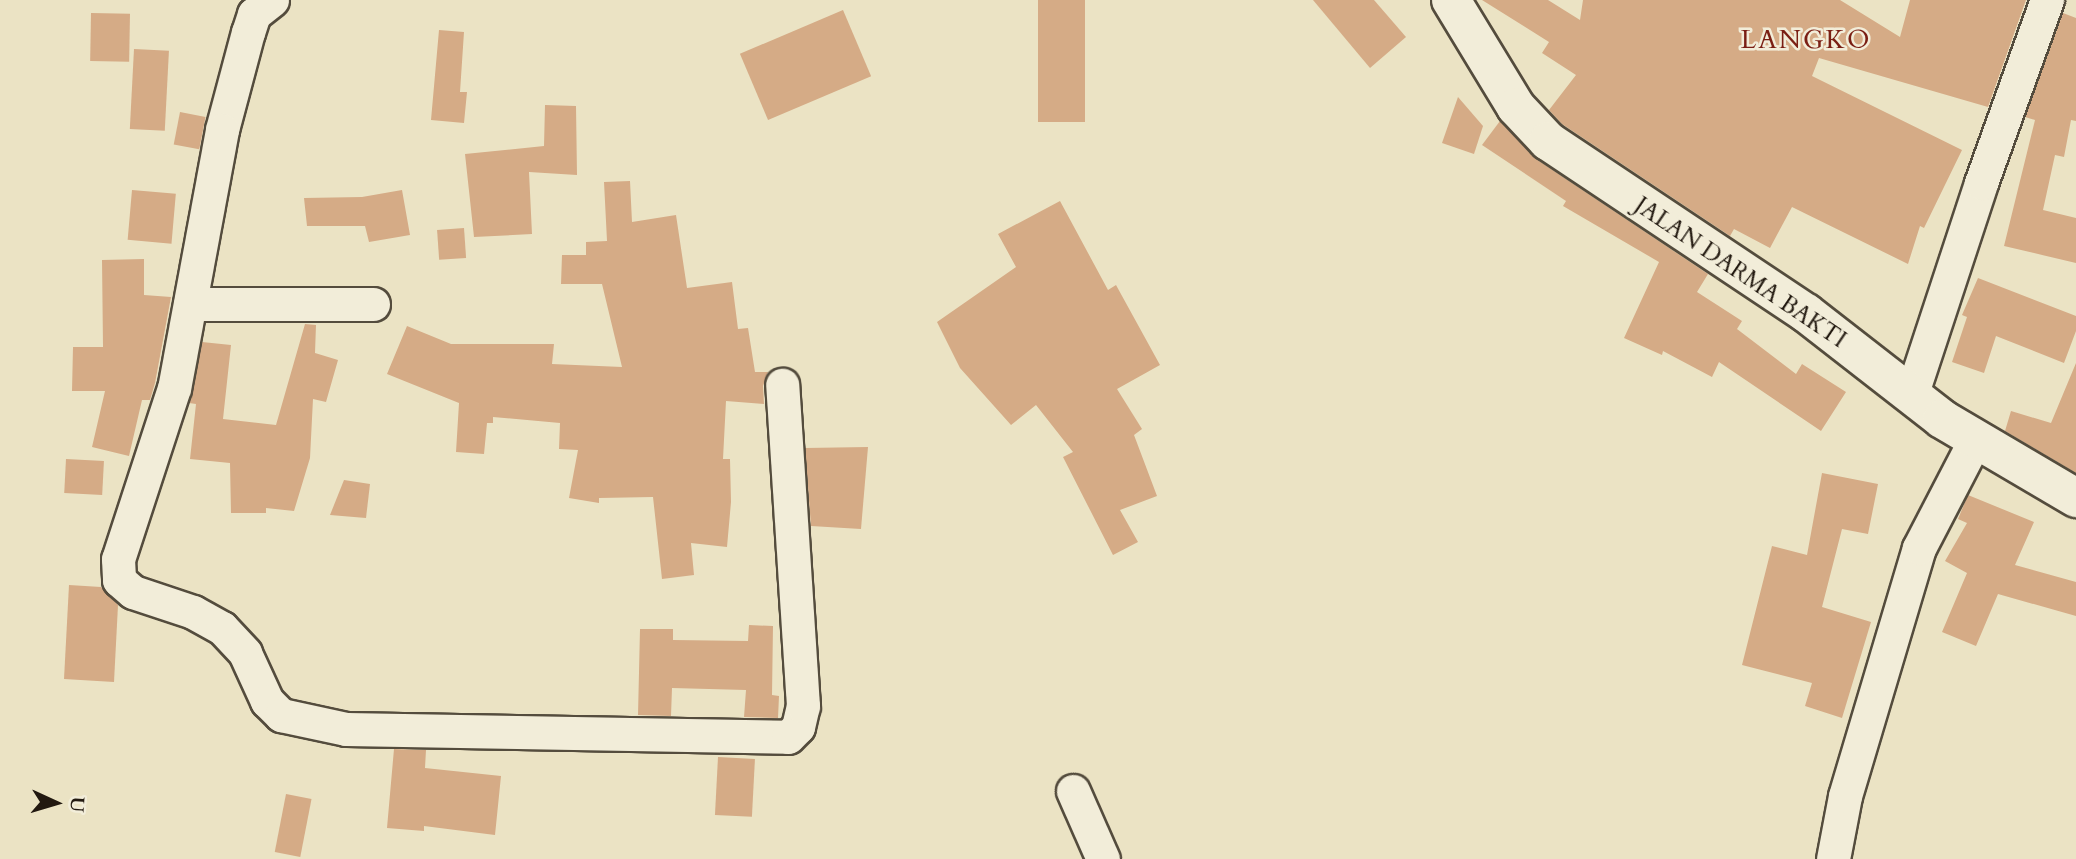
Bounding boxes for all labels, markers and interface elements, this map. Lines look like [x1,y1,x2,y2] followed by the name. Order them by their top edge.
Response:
[1741,24,1871,56] district label: LANGKO
[1629,192,1851,354] street label: JALAN DARMA BAKTI
[21,768,91,838] north arrow
[63,796,90,813] text: U

